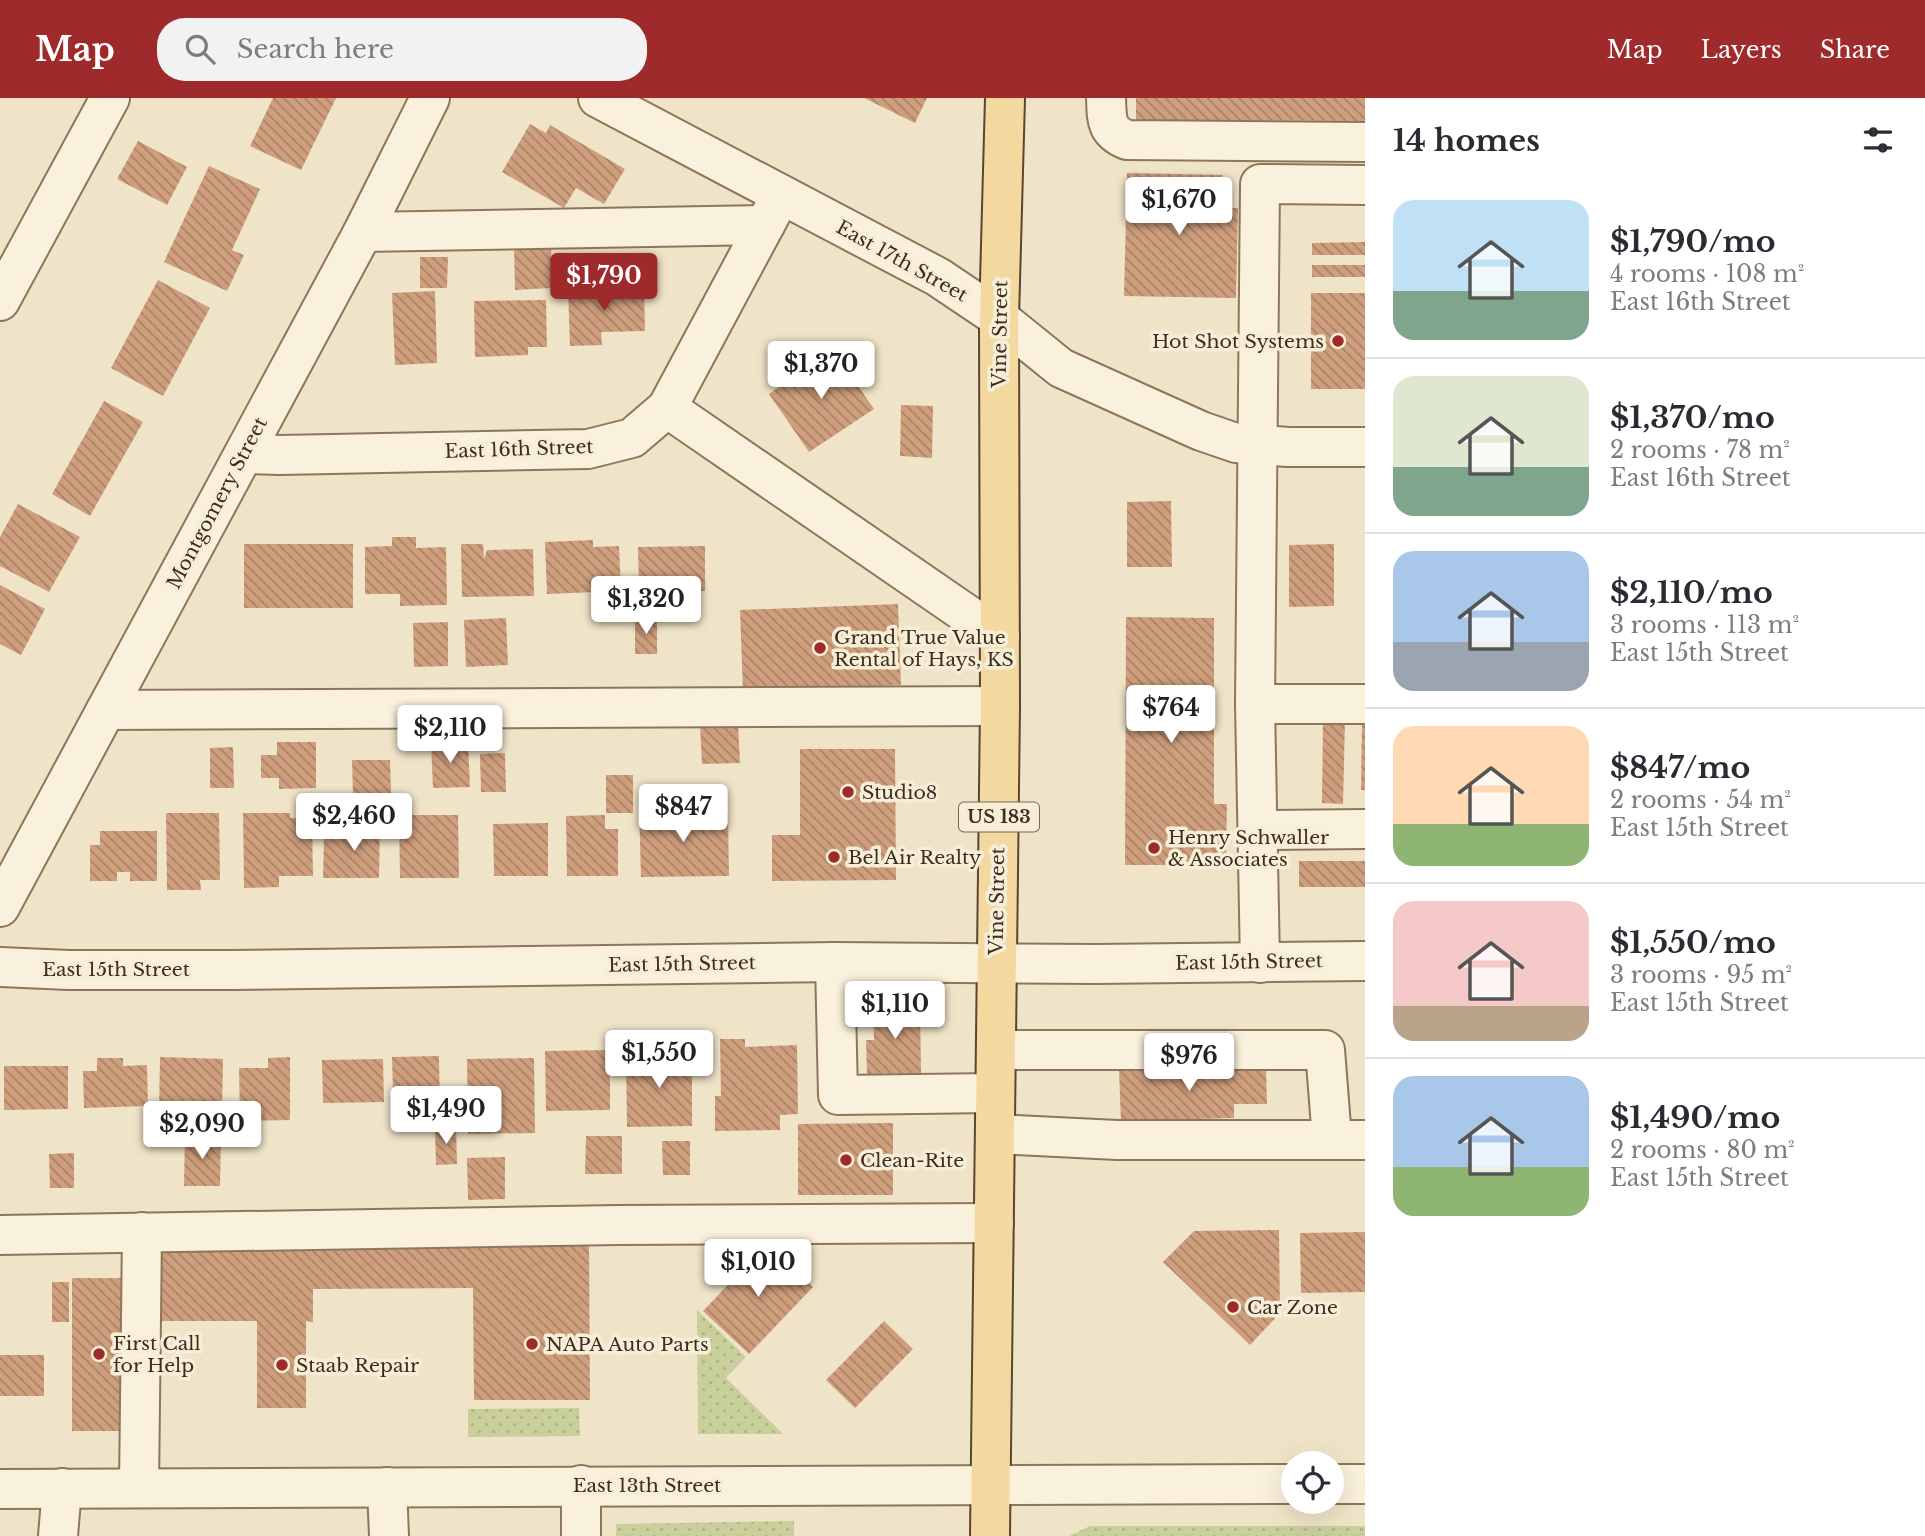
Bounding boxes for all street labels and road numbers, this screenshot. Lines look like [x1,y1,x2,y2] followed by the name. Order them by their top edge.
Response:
[832,215,972,307] street label: East 17th Street
[988,279,1012,389] street label: Vine Street
[162,413,272,593] street label: Montgomery Street
[444,435,595,463] street label: East 16th Street
[959,802,1039,832] road number: US 183
[985,846,1009,956] street label: Vine Street
[1175,949,1324,975] street label: East 15th Street
[608,951,757,977] street label: East 15th Street
[42,958,191,981] street label: East 15th Street
[573,1474,722,1497] street label: East 13th Street

